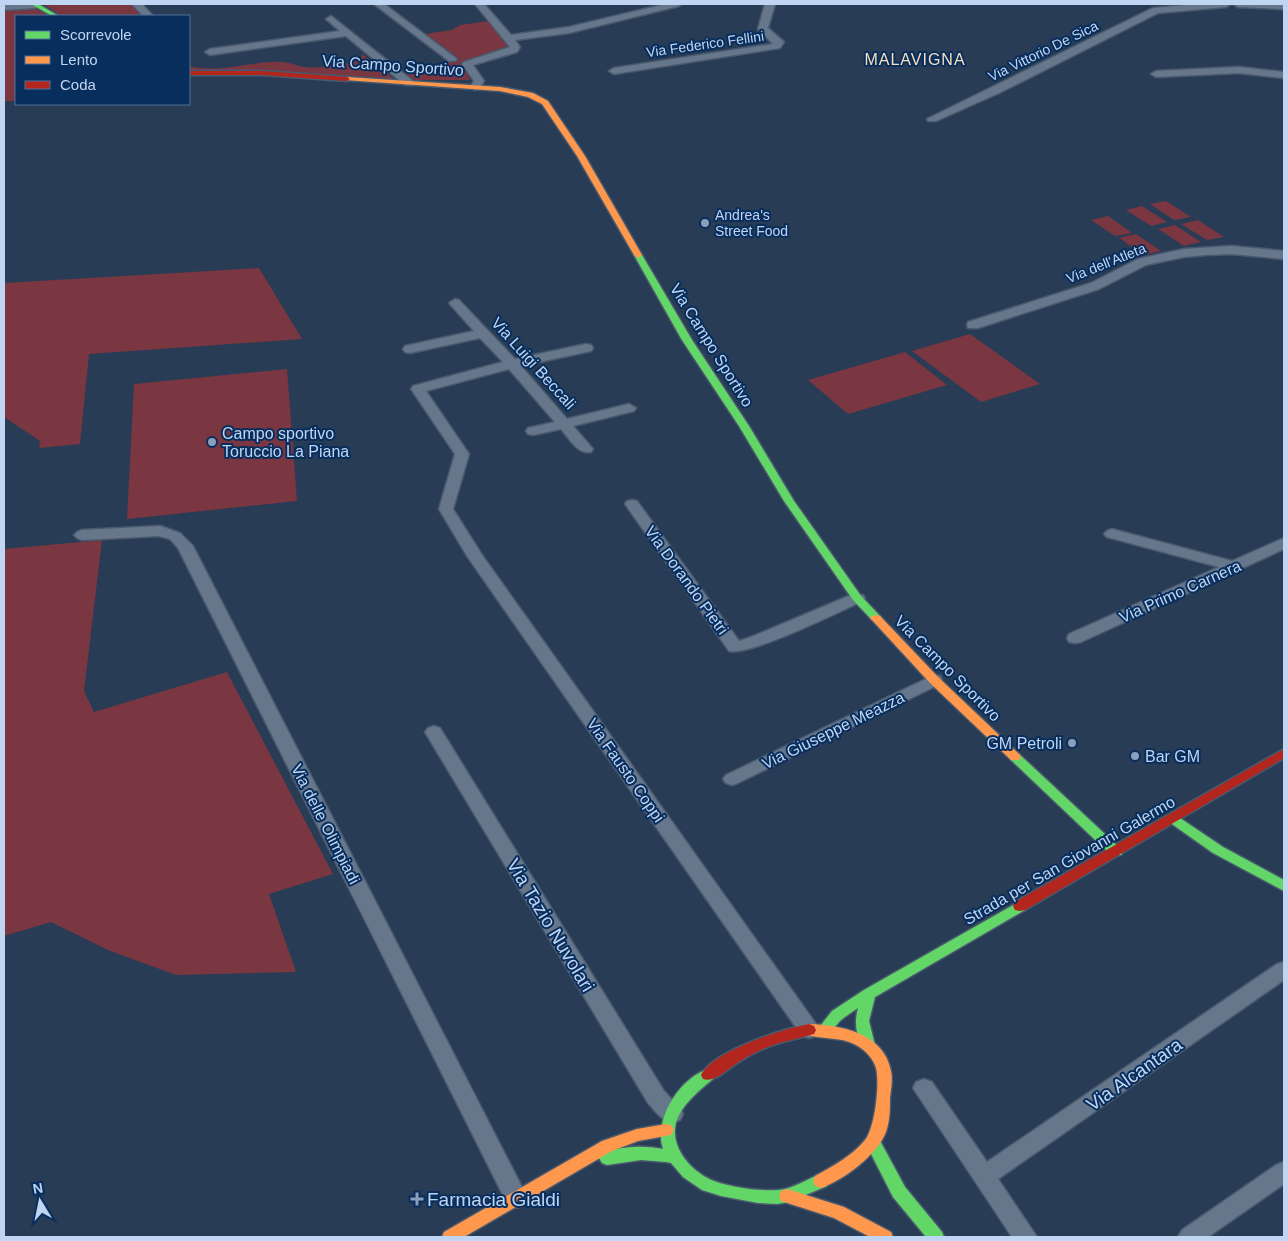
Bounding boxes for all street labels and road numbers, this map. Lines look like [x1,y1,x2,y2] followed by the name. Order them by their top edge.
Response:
[986,17,1101,85] street label: Via Vittorio De Sica
[645,28,765,60] street label: Via Federico Fellini
[322,52,464,79] street label: Via Campo Sportivo
[1064,240,1148,286] street label: Via dell'Atleta
[667,281,756,410] street label: Via Campo Sportivo
[488,314,579,413] street label: Via Luigi Beccali
[642,523,732,638] street label: Via Dorando Pietri
[1117,557,1244,626] street label: Via Primo Carnera
[891,612,1004,725] street label: Via Campo Sportivo
[759,689,907,772] street label: Via Giuseppe Meazza
[584,715,668,825] street label: Via Fausto Coppi
[288,761,363,887] street label: Via delle Olimpiadi
[961,793,1178,928] street label: Strada per San Giovanni Galermo
[503,855,599,996] street label: Via Tazio Nuvolari
[1083,1034,1186,1115] street label: Via Alcantara

